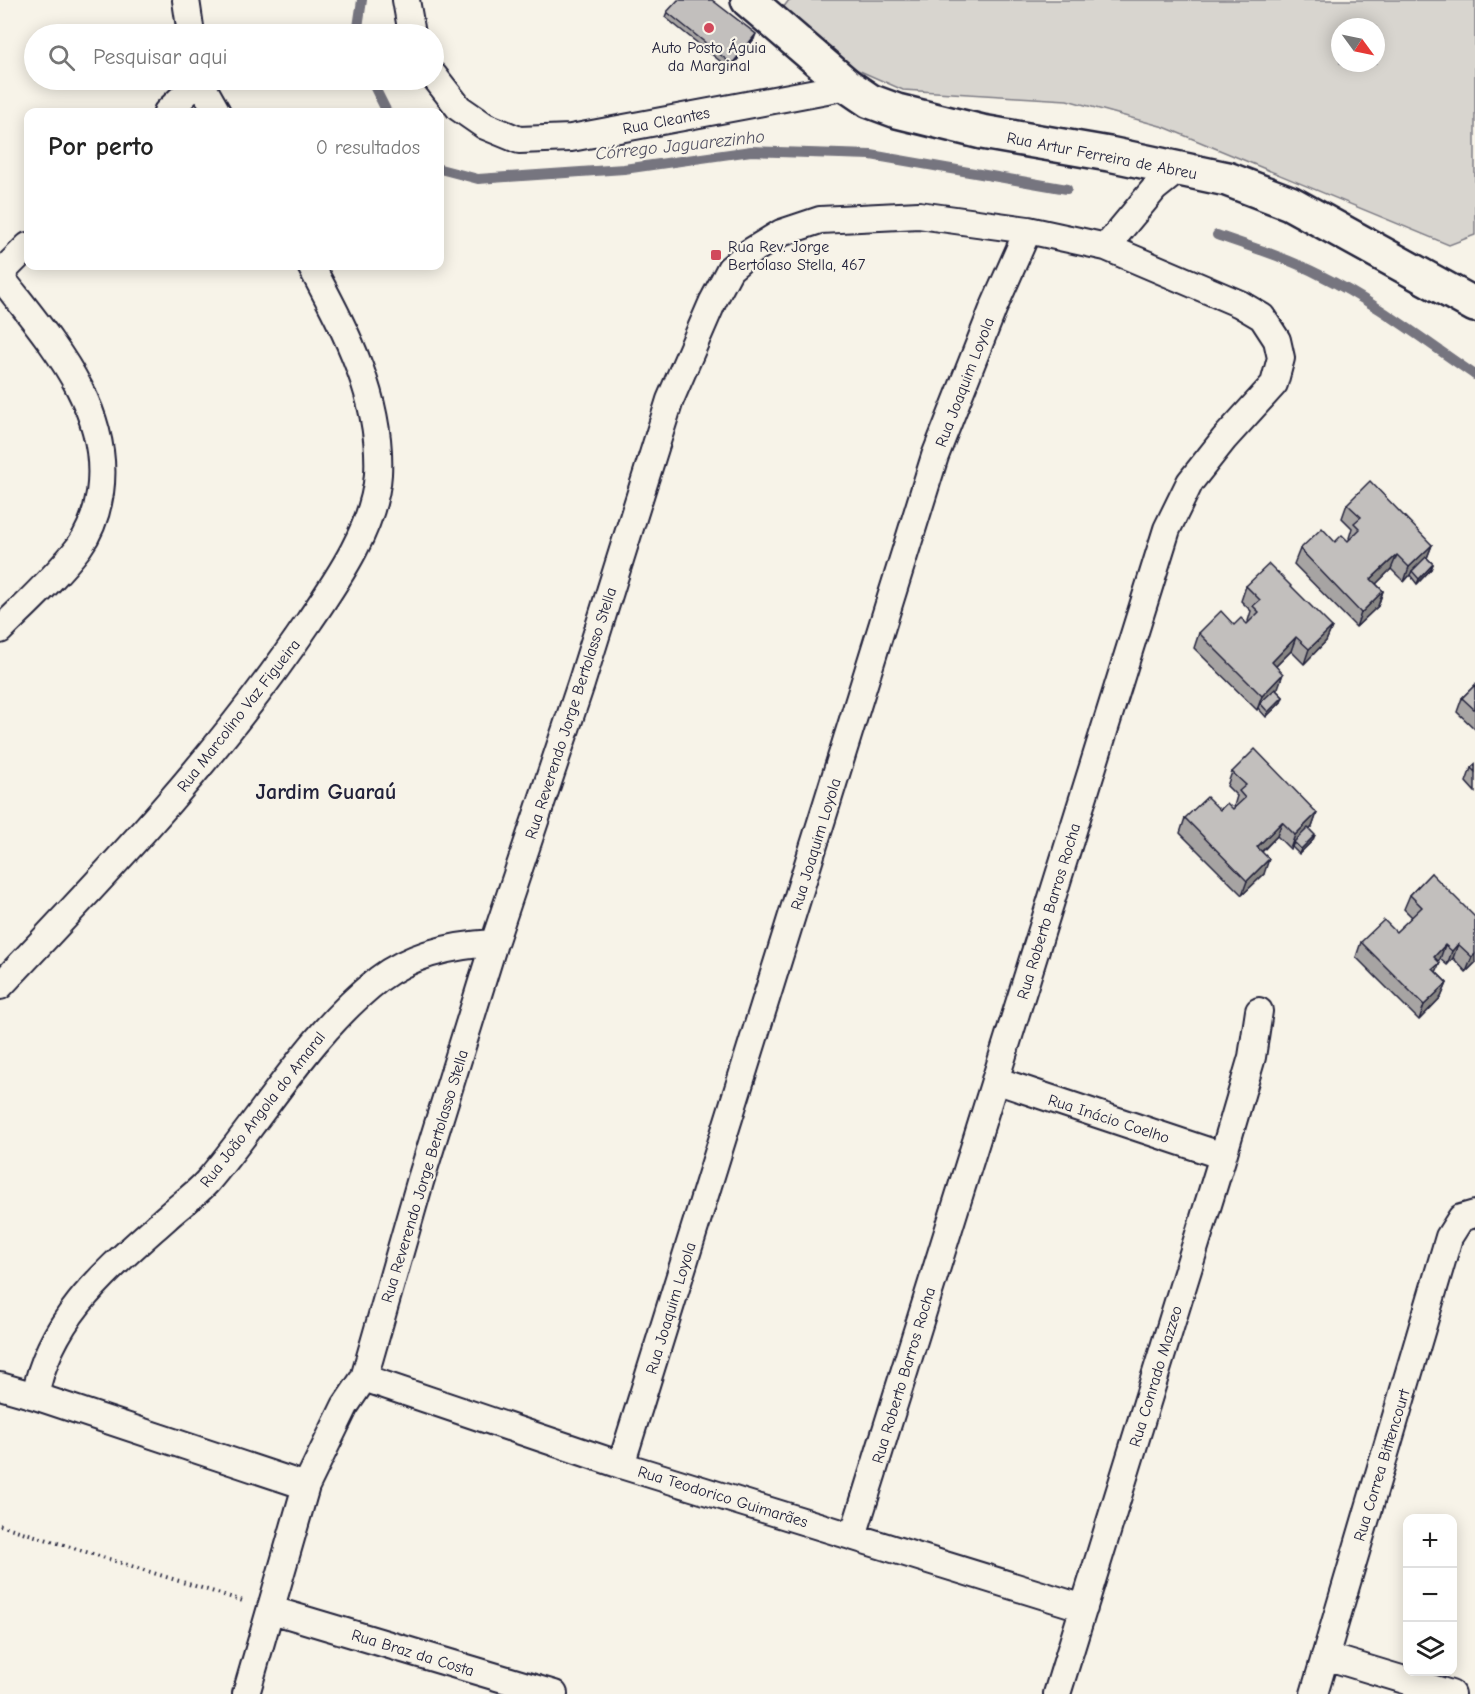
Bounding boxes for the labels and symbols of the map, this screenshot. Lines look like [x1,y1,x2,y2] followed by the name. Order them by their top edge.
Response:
[1331,18,1385,72] north arrow
[702,21,716,35] marker: Auto Posto Águia da Marginal
[652,38,766,75] place label: Auto Posto Águia da Marginal
[621,104,712,138] street label: Rua Cleantes
[594,126,766,165] water label: Córrego Jaguarezinho
[1005,129,1198,183] street label: Rua Artur Ferreira de Abreu
[728,238,866,274] place label: Rua Rev. Jorge Bertolaso Stella, 467
[709,248,723,262] marker: Rua Rev. Jorge Bertolaso Stella, 467
[932,315,998,450] street label: Rua Joaquim Loyola
[522,585,620,841] street label: Rua Reverendo Jorge Bertolasso Stella
[174,636,304,795] street label: Rua Marcolino Vaz Figueira
[787,776,845,913] street label: Rua Joaquim Loyola
[256,779,396,805] district label: Jardim Guaraú
[1014,821,1084,1002] street label: Rua Roberto Barros Rocha
[197,1028,329,1191] street label: Rua João Angola do Amaral
[378,1048,472,1305] street label: Rua Reverendo Jorge Bertolasso Stella
[1046,1091,1172,1147] street label: Rua Inácio Coelho
[642,1240,700,1377] street label: Rua Joaquim Loyola
[869,1285,939,1466] street label: Rua Roberto Barros Rocha
[1126,1304,1186,1449] street label: Rua Conrado Mazzeo
[1350,1387,1414,1543] street label: Rua Correa Bittencourt
[636,1462,810,1532] street label: Rua Teodorico Guimarães
[349,1626,476,1680] street label: Rua Braz da Costa

